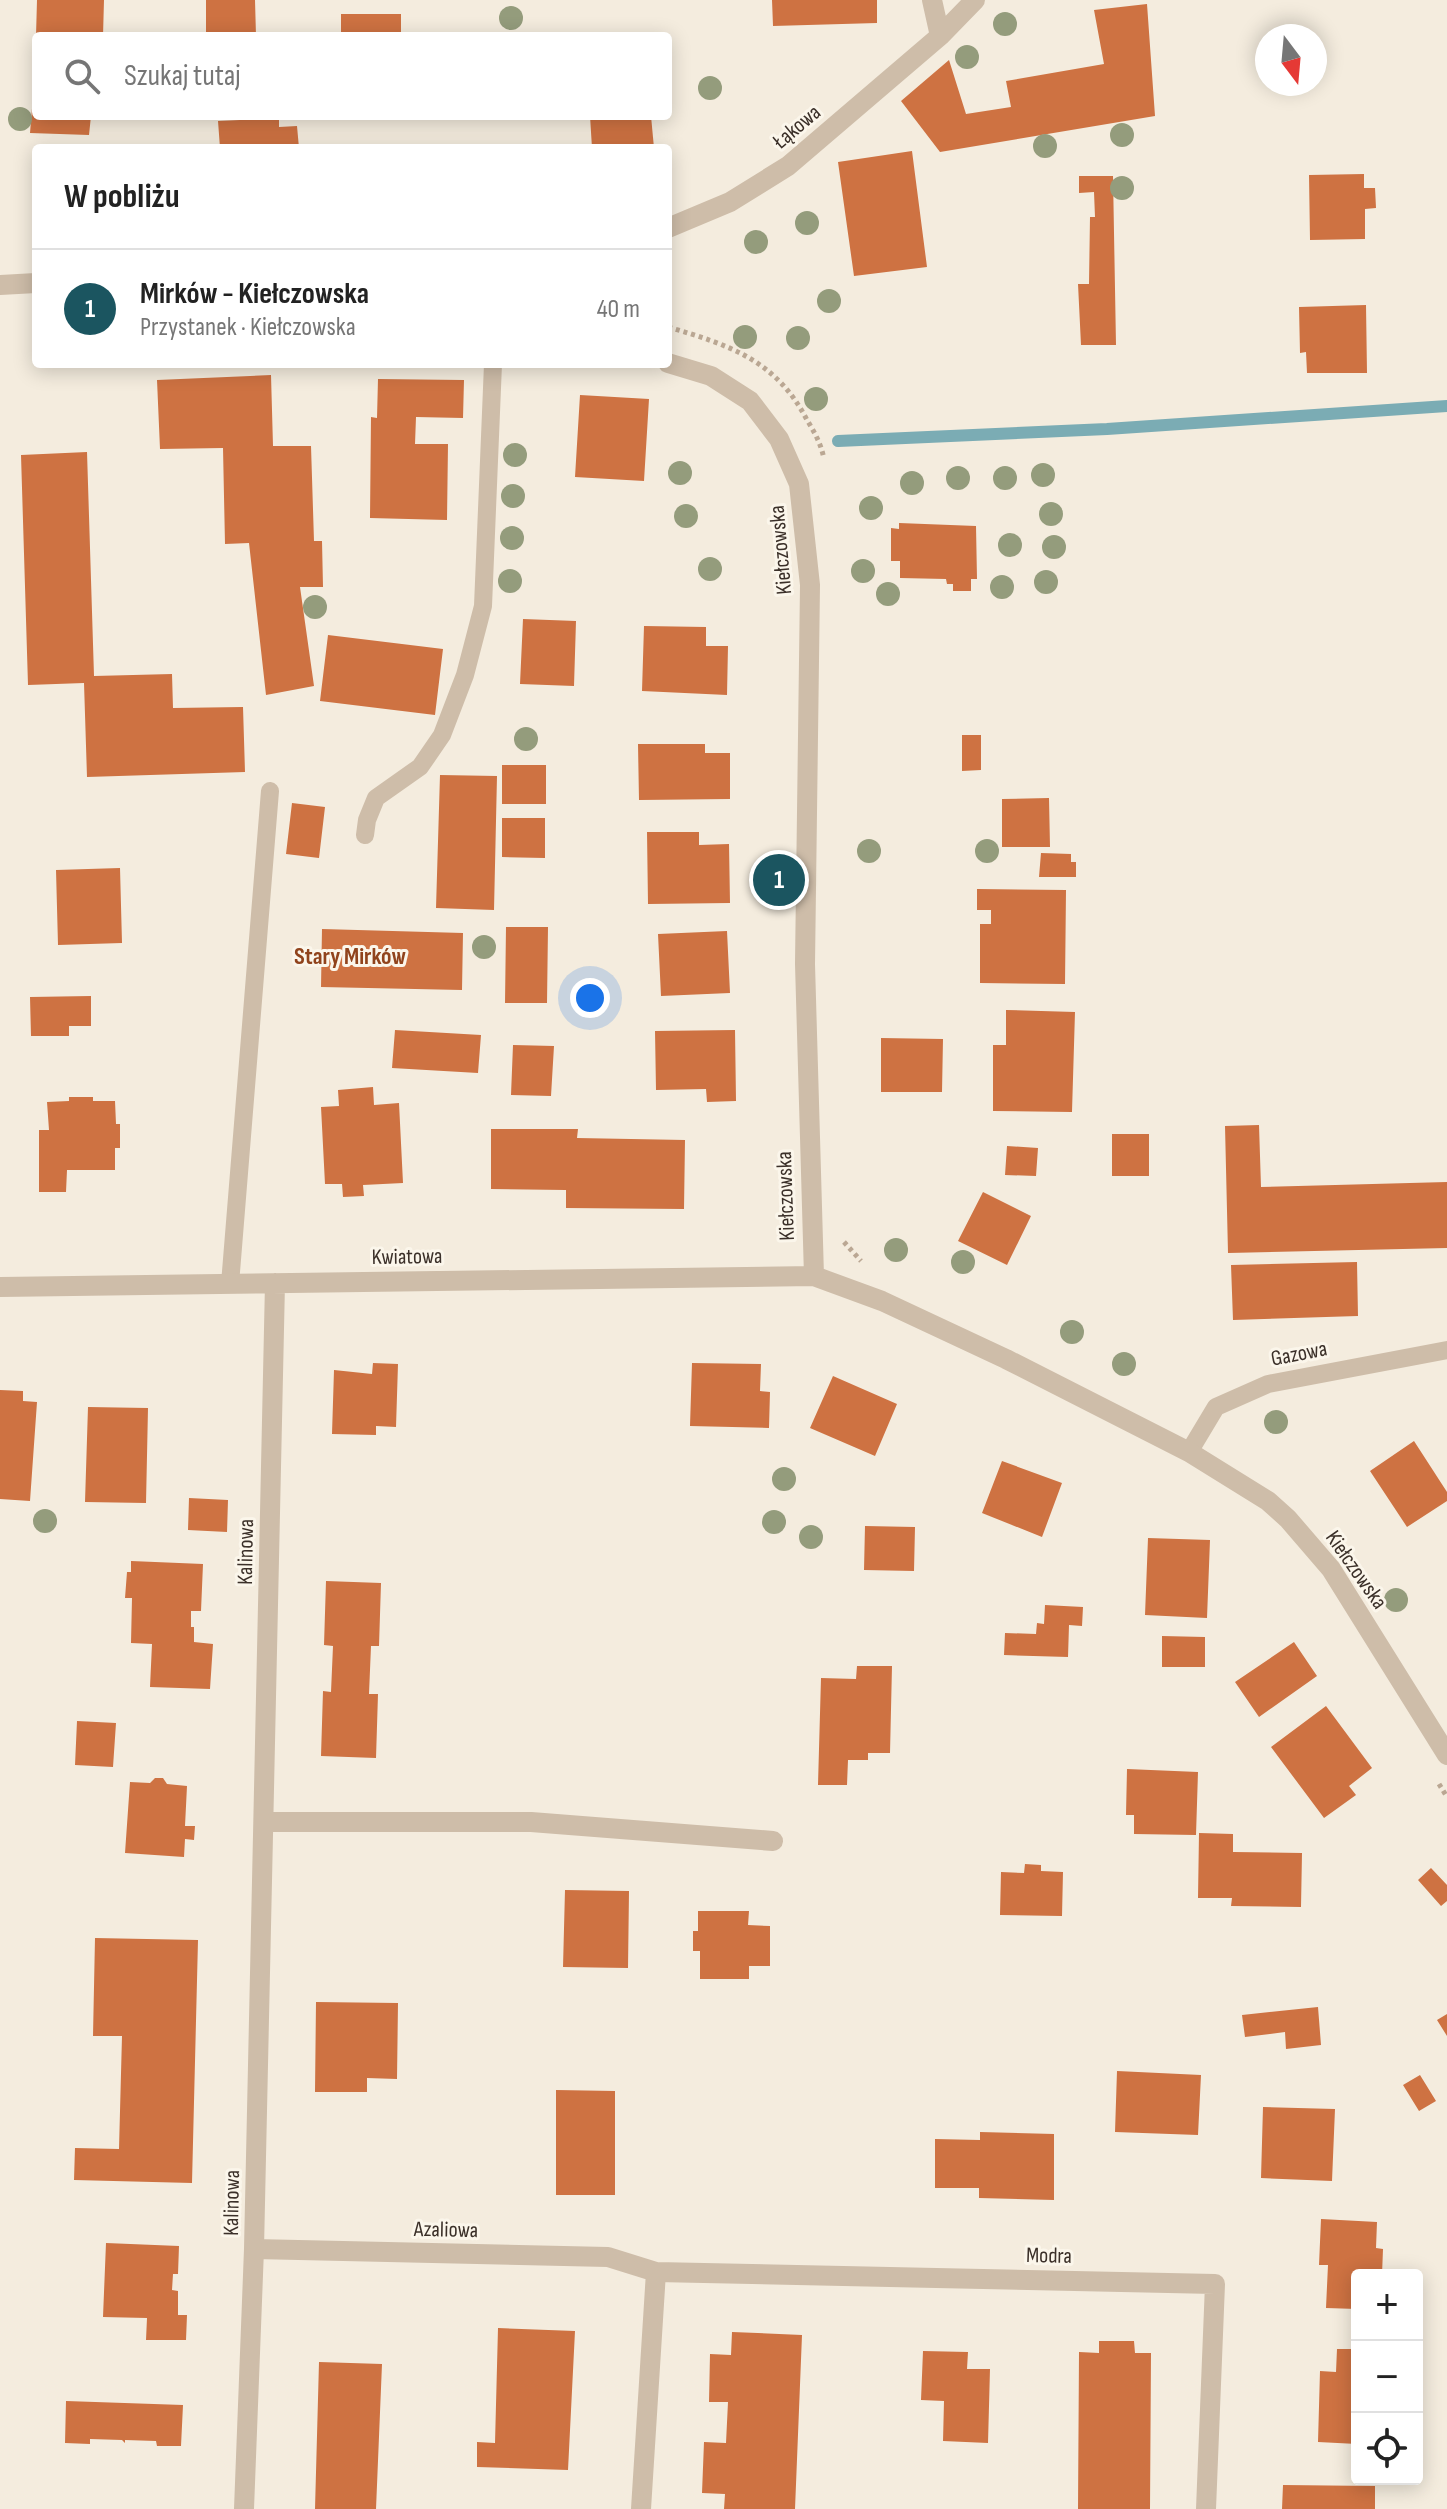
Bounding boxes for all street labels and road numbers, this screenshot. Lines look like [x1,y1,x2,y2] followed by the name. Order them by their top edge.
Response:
[767,99,826,155] street label: Łąkowa
[764,504,798,596] street label: Kiełczowska
[771,1151,801,1241] street label: Kiełczowska
[371,1243,443,1271] street label: Kwiatowa
[1269,1335,1329,1373] street label: Gazowa
[232,1519,260,1585] street label: Kalinowa
[1319,1526,1393,1614] street label: Kiełczowska
[218,2170,246,2236] street label: Kalinowa
[413,2216,478,2244] street label: Azaliowa
[1026,2242,1072,2270] street label: Modra

